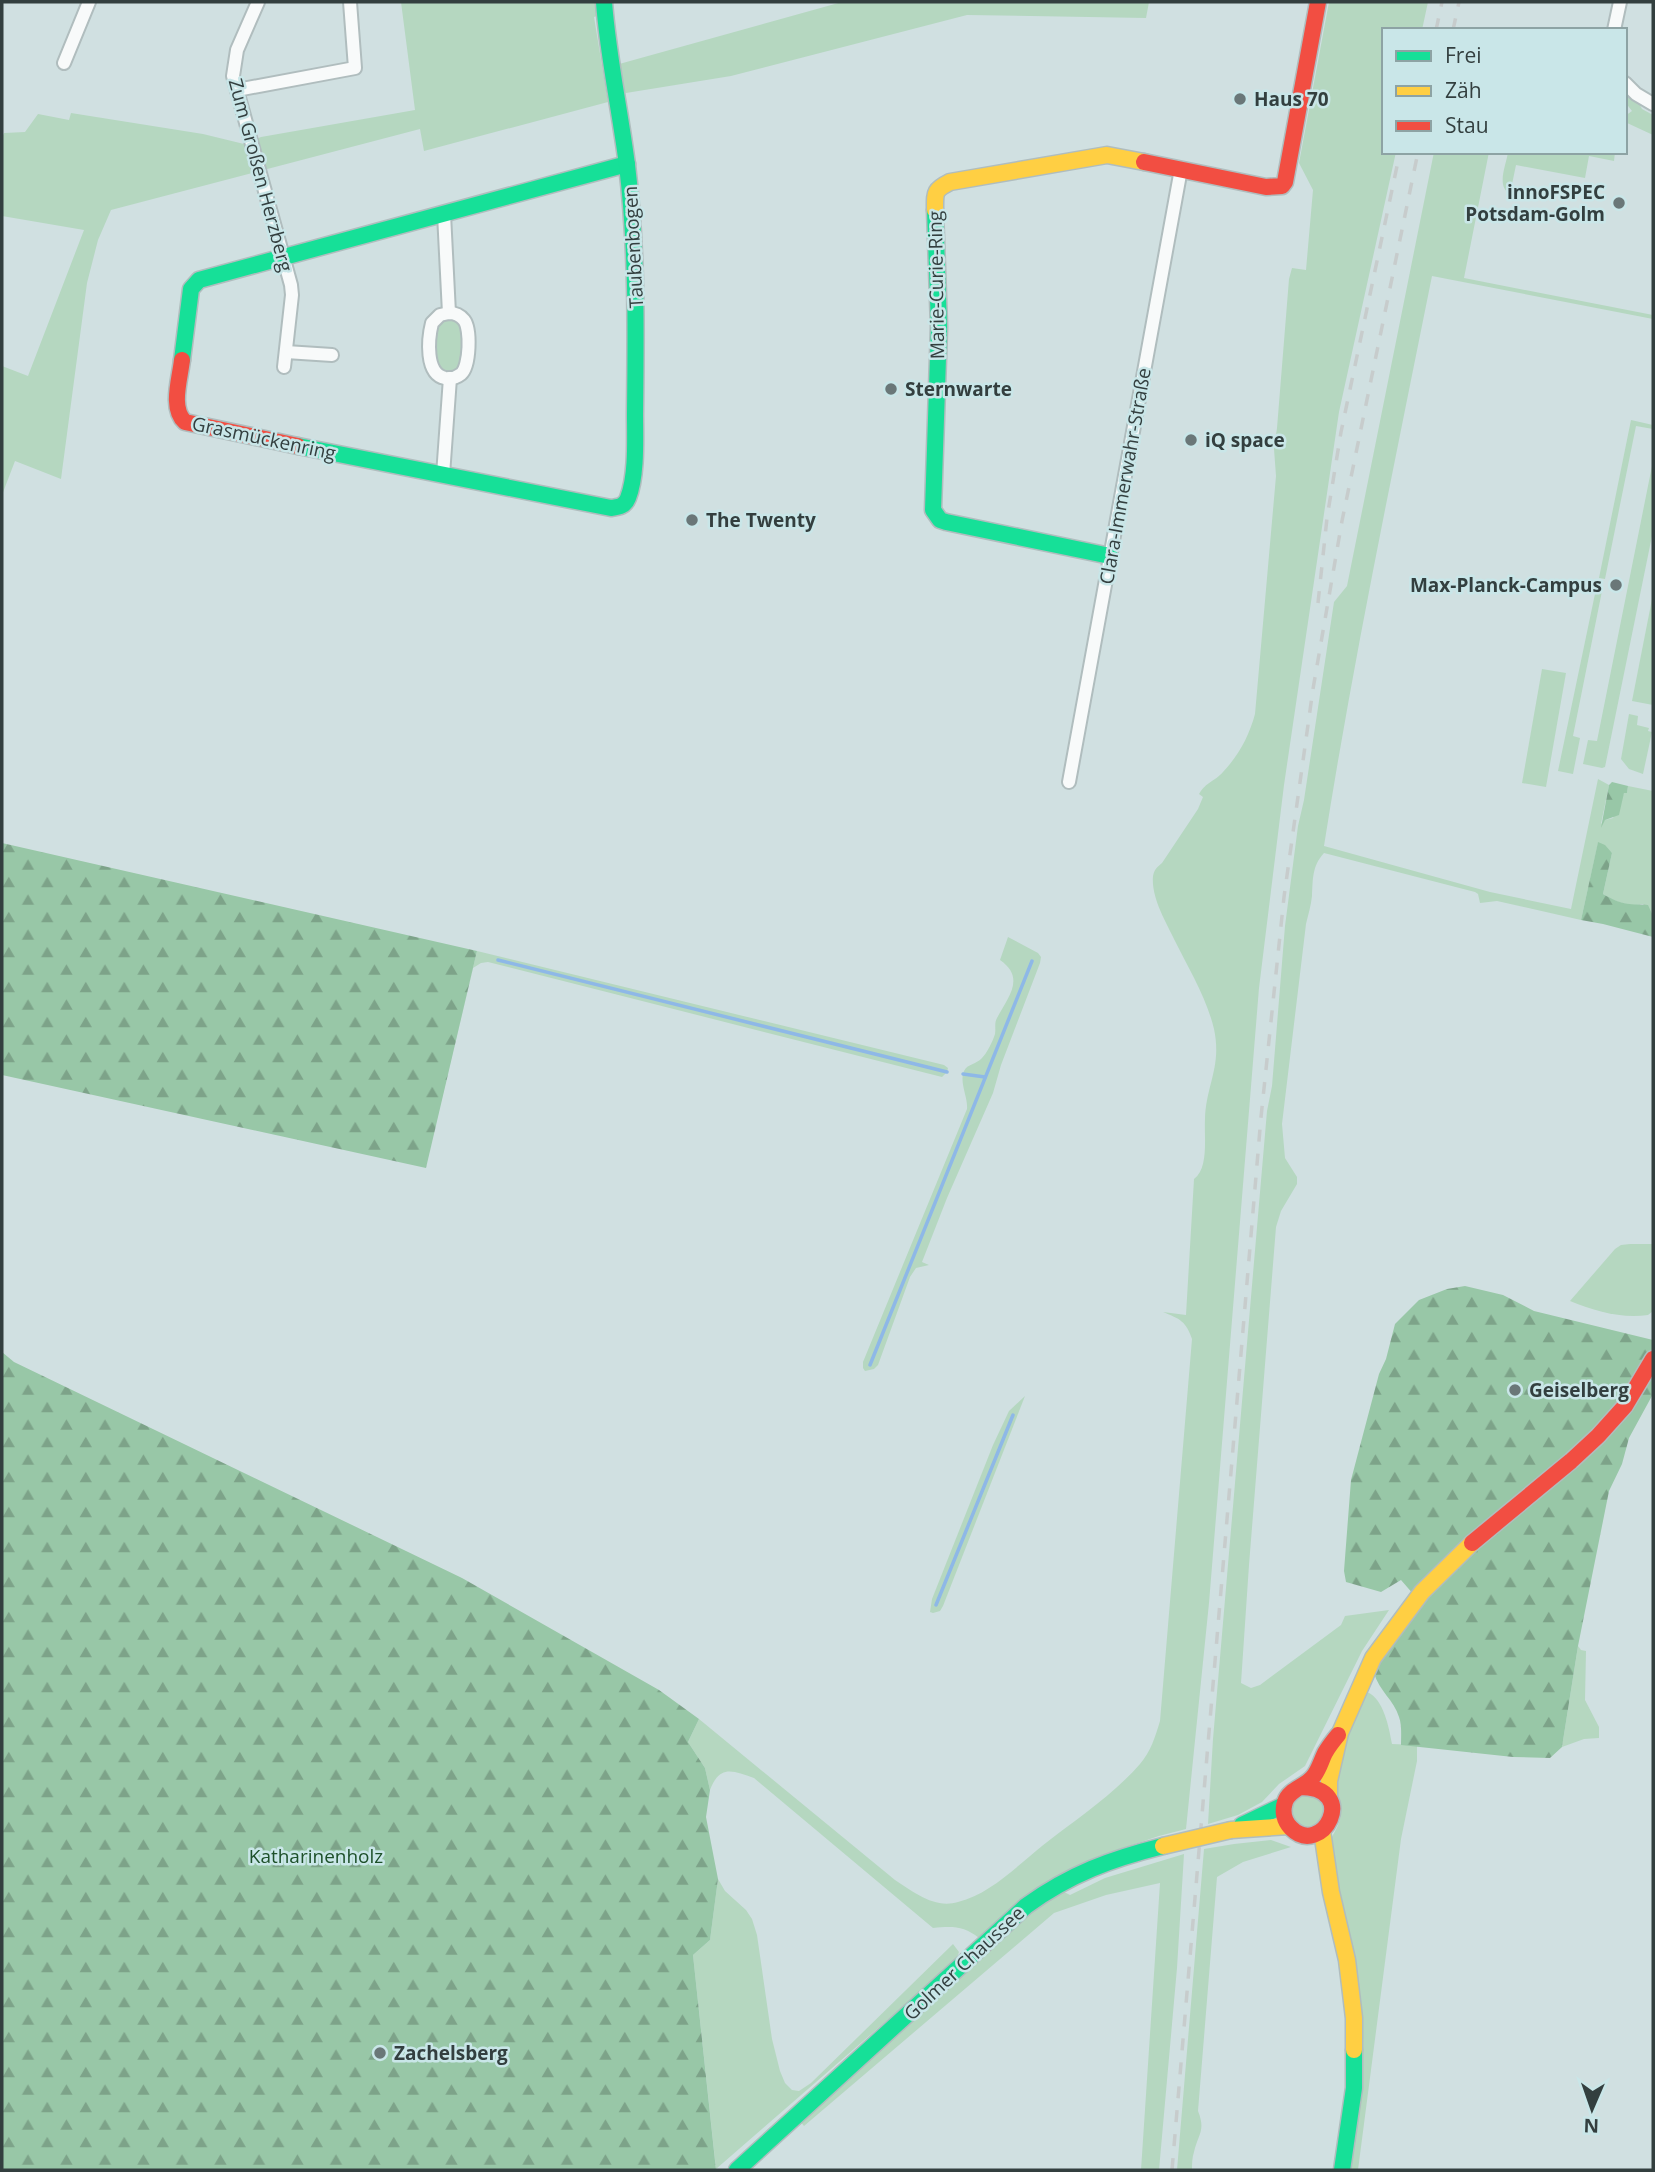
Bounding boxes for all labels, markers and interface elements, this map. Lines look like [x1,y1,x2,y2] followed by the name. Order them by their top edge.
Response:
[1382,28,1627,154] legend
[1445,41,1482,69] text: Frei
[223,76,299,274] street label: Zum Großen Herzberg
[1445,76,1482,104] text: Zäh
[1254,86,1329,112] place label: Haus 70
[1232,91,1248,107] marker: Haus 70
[1445,111,1489,139] text: Stau
[1465,179,1605,227] place label: innoFSPEC Potsdam-Golm
[617,185,649,309] street label: Taubenbogen
[1611,195,1627,211] marker: innoFSPEC Potsdam-Golm
[922,211,950,359] street label: Marie-Curie-Ring
[1093,366,1157,586] street label: Clara-Immerwahr-Straße
[905,376,1012,402] place label: Sternwarte
[883,381,899,397] marker: Sternwarte
[190,410,338,466] street label: Grasmückenring
[1205,427,1285,453] place label: iQ space
[1183,432,1199,448] marker: iQ space
[706,507,816,533] place label: The Twenty
[684,512,700,528] marker: The Twenty
[1410,572,1602,598] place label: Max-Planck-Campus
[1608,577,1624,593] marker: Max-Planck-Campus
[1529,1377,1629,1403] place label: Geiselberg
[1507,1382,1523,1398] marker: Geiselberg
[249,1843,383,1869] park label: Katharinenholz
[898,1900,1030,2026] street label: Golmer Chaussee
[394,2040,508,2066] place label: Zachelsberg
[372,2045,388,2061] marker: Zachelsberg
[1557,2074,1627,2144] north arrow
[1583,2113,1600,2139] text: N

